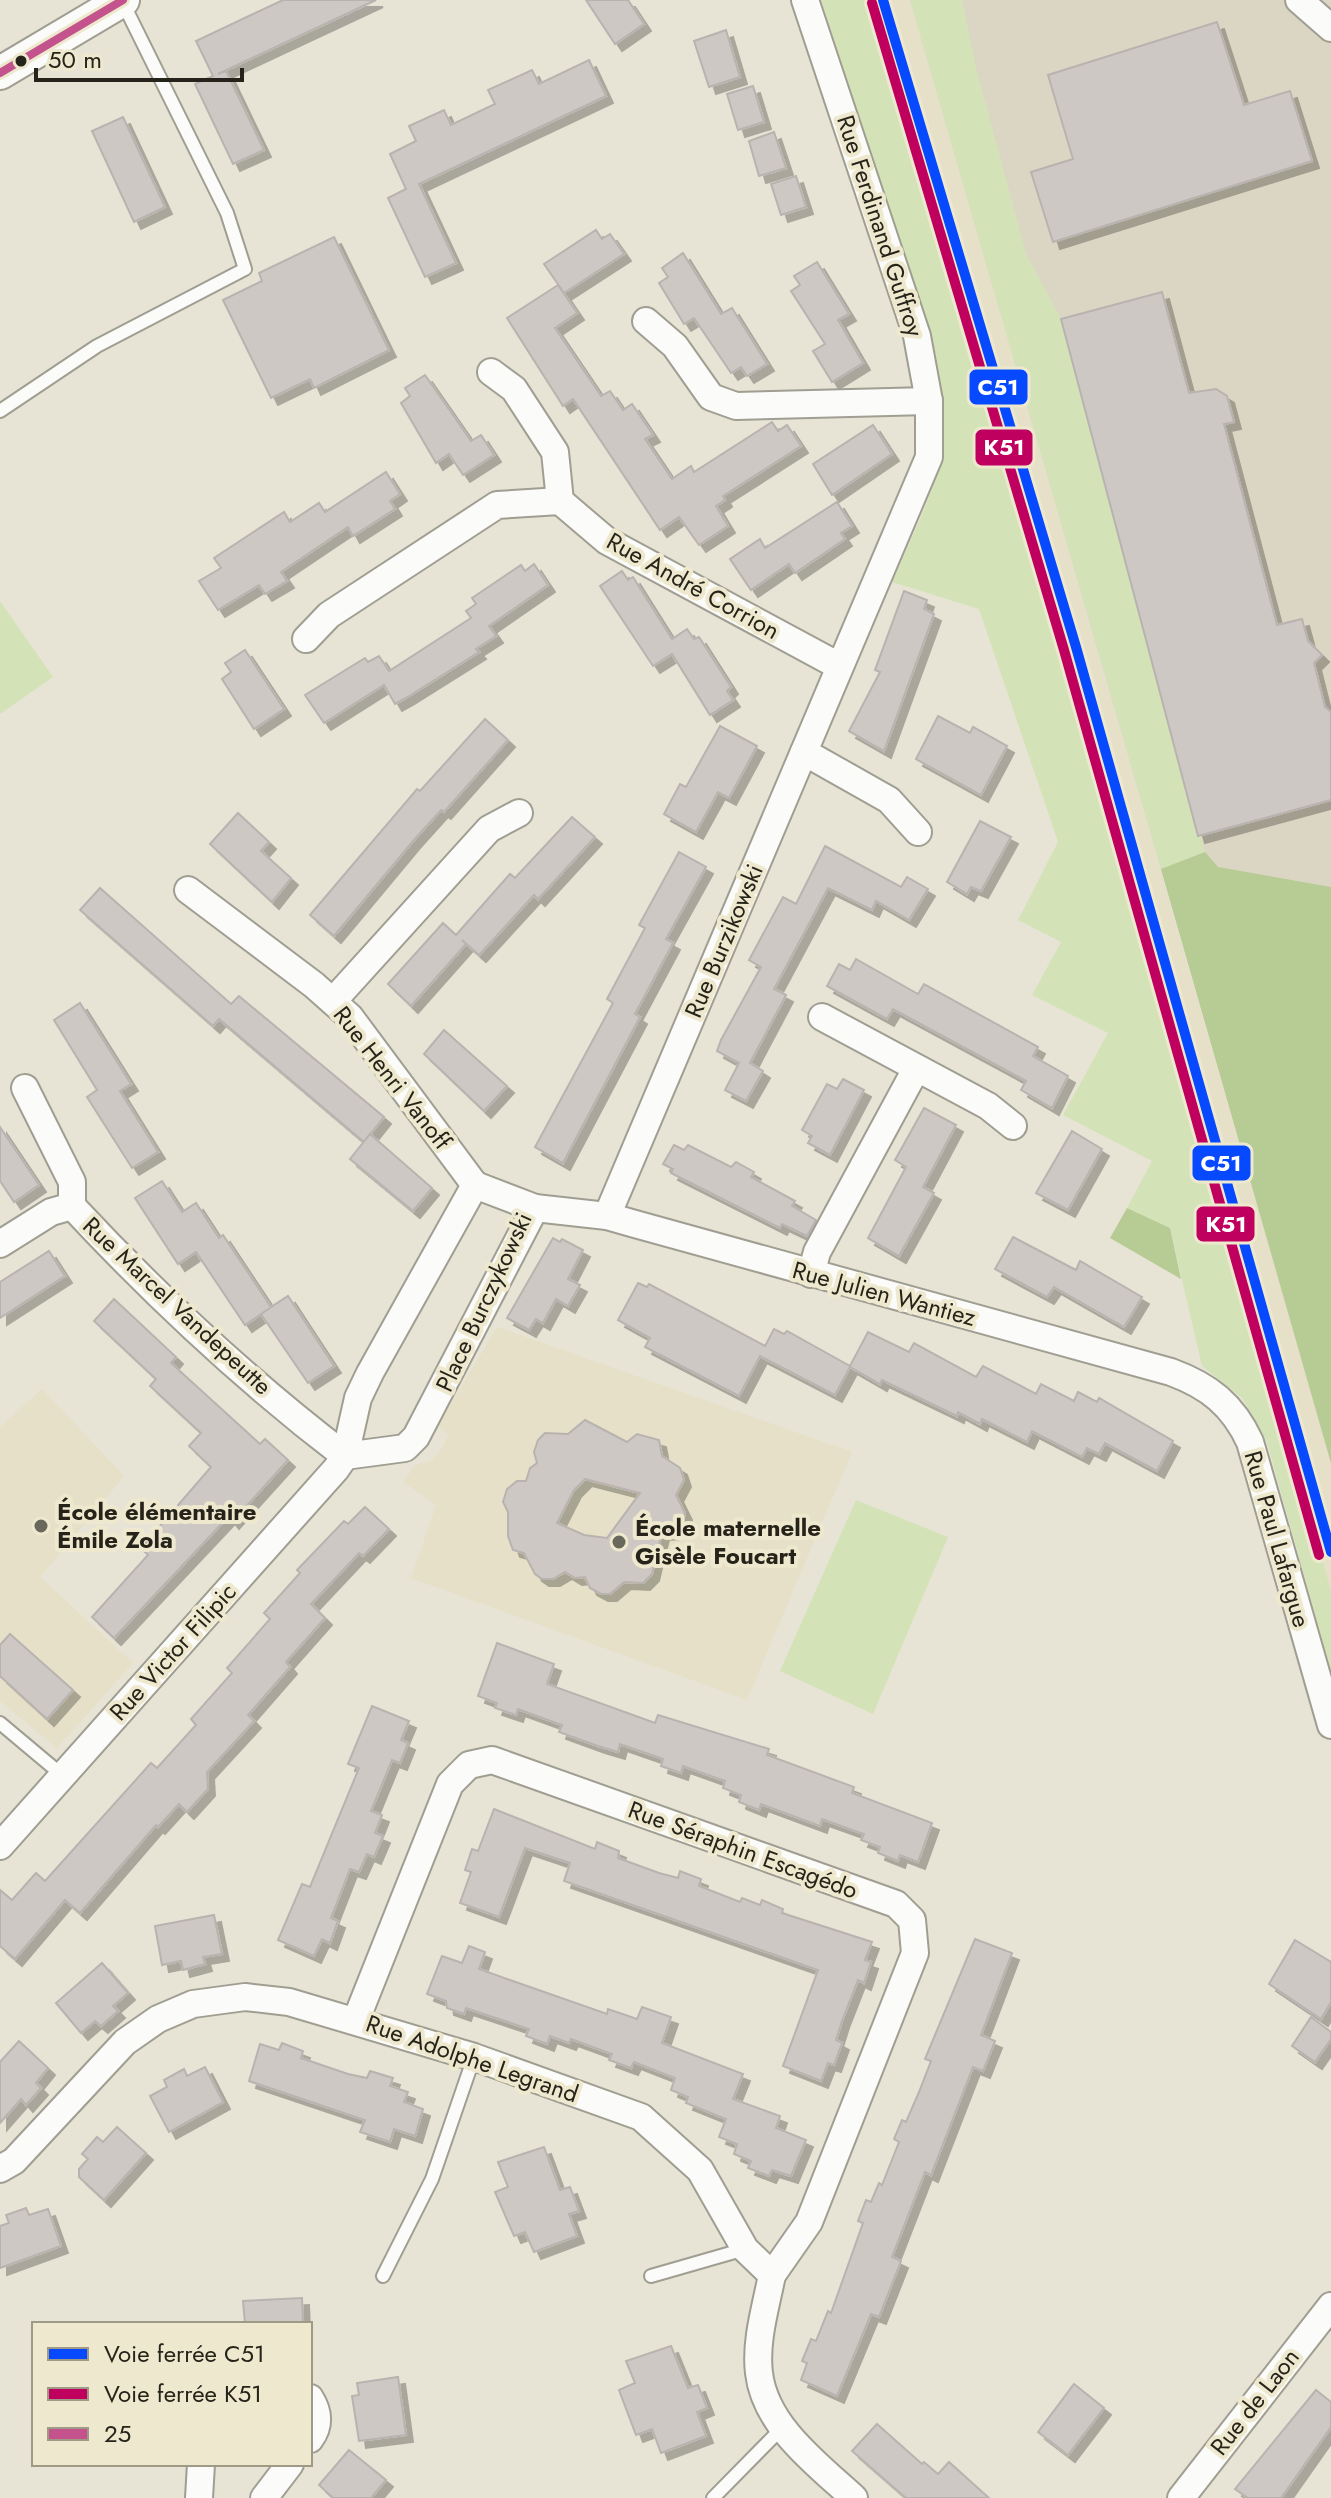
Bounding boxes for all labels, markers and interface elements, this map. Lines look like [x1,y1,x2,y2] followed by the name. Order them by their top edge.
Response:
[36,32,242,82] scale bar
[48,42,102,77] text: 50 m
[13,53,29,69] unlabelled marker
[828,111,933,342] street label: Rue Ferdinand Guffroy
[968,368,1029,406] line badge: C51
[978,371,1018,403] text: C51
[974,428,1034,467] line badge: K51
[984,431,1024,463] text: K51
[600,523,786,648] street label: Rue André Corrion
[675,859,772,1023] street label: Rue Burzikowski
[325,998,460,1158] street label: Rue Henri Vanoff
[1191,1144,1252,1182] line badge: C51
[1201,1147,1241,1179] text: C51
[1195,1205,1256,1243] line badge: K51
[427,1206,540,1397] street label: Place Burczykowski
[1206,1208,1246,1240] text: K51
[75,1209,280,1403] street label: Rue Marcel Vandepeutte
[789,1252,980,1335] street label: Rue Julien Wantiez
[1236,1446,1319,1631] street label: Rue Paul Lafargue
[57,1494,257,1557] place label: École élémentaire Émile Zola
[635,1510,821,1573] place label: École maternelle Gisèle Foucart
[32,1517,50,1535] marker: École élémentaire Émile Zola
[610,1533,628,1551] marker: École maternelle Gisèle Foucart
[101,1575,244,1728] street label: Rue Victor Filipic
[624,1792,863,1907] street label: Rue Séraphin Escagédo
[361,2006,583,2111] street label: Rue Adolphe Legrand
[32,2322,312,2466] legend
[104,2336,265,2371] text: Voie ferrée C51
[1202,2341,1307,2462] street label: Rue de Laon
[104,2376,262,2411] text: Voie ferrée K51
[104,2416,131,2451] text: 25

